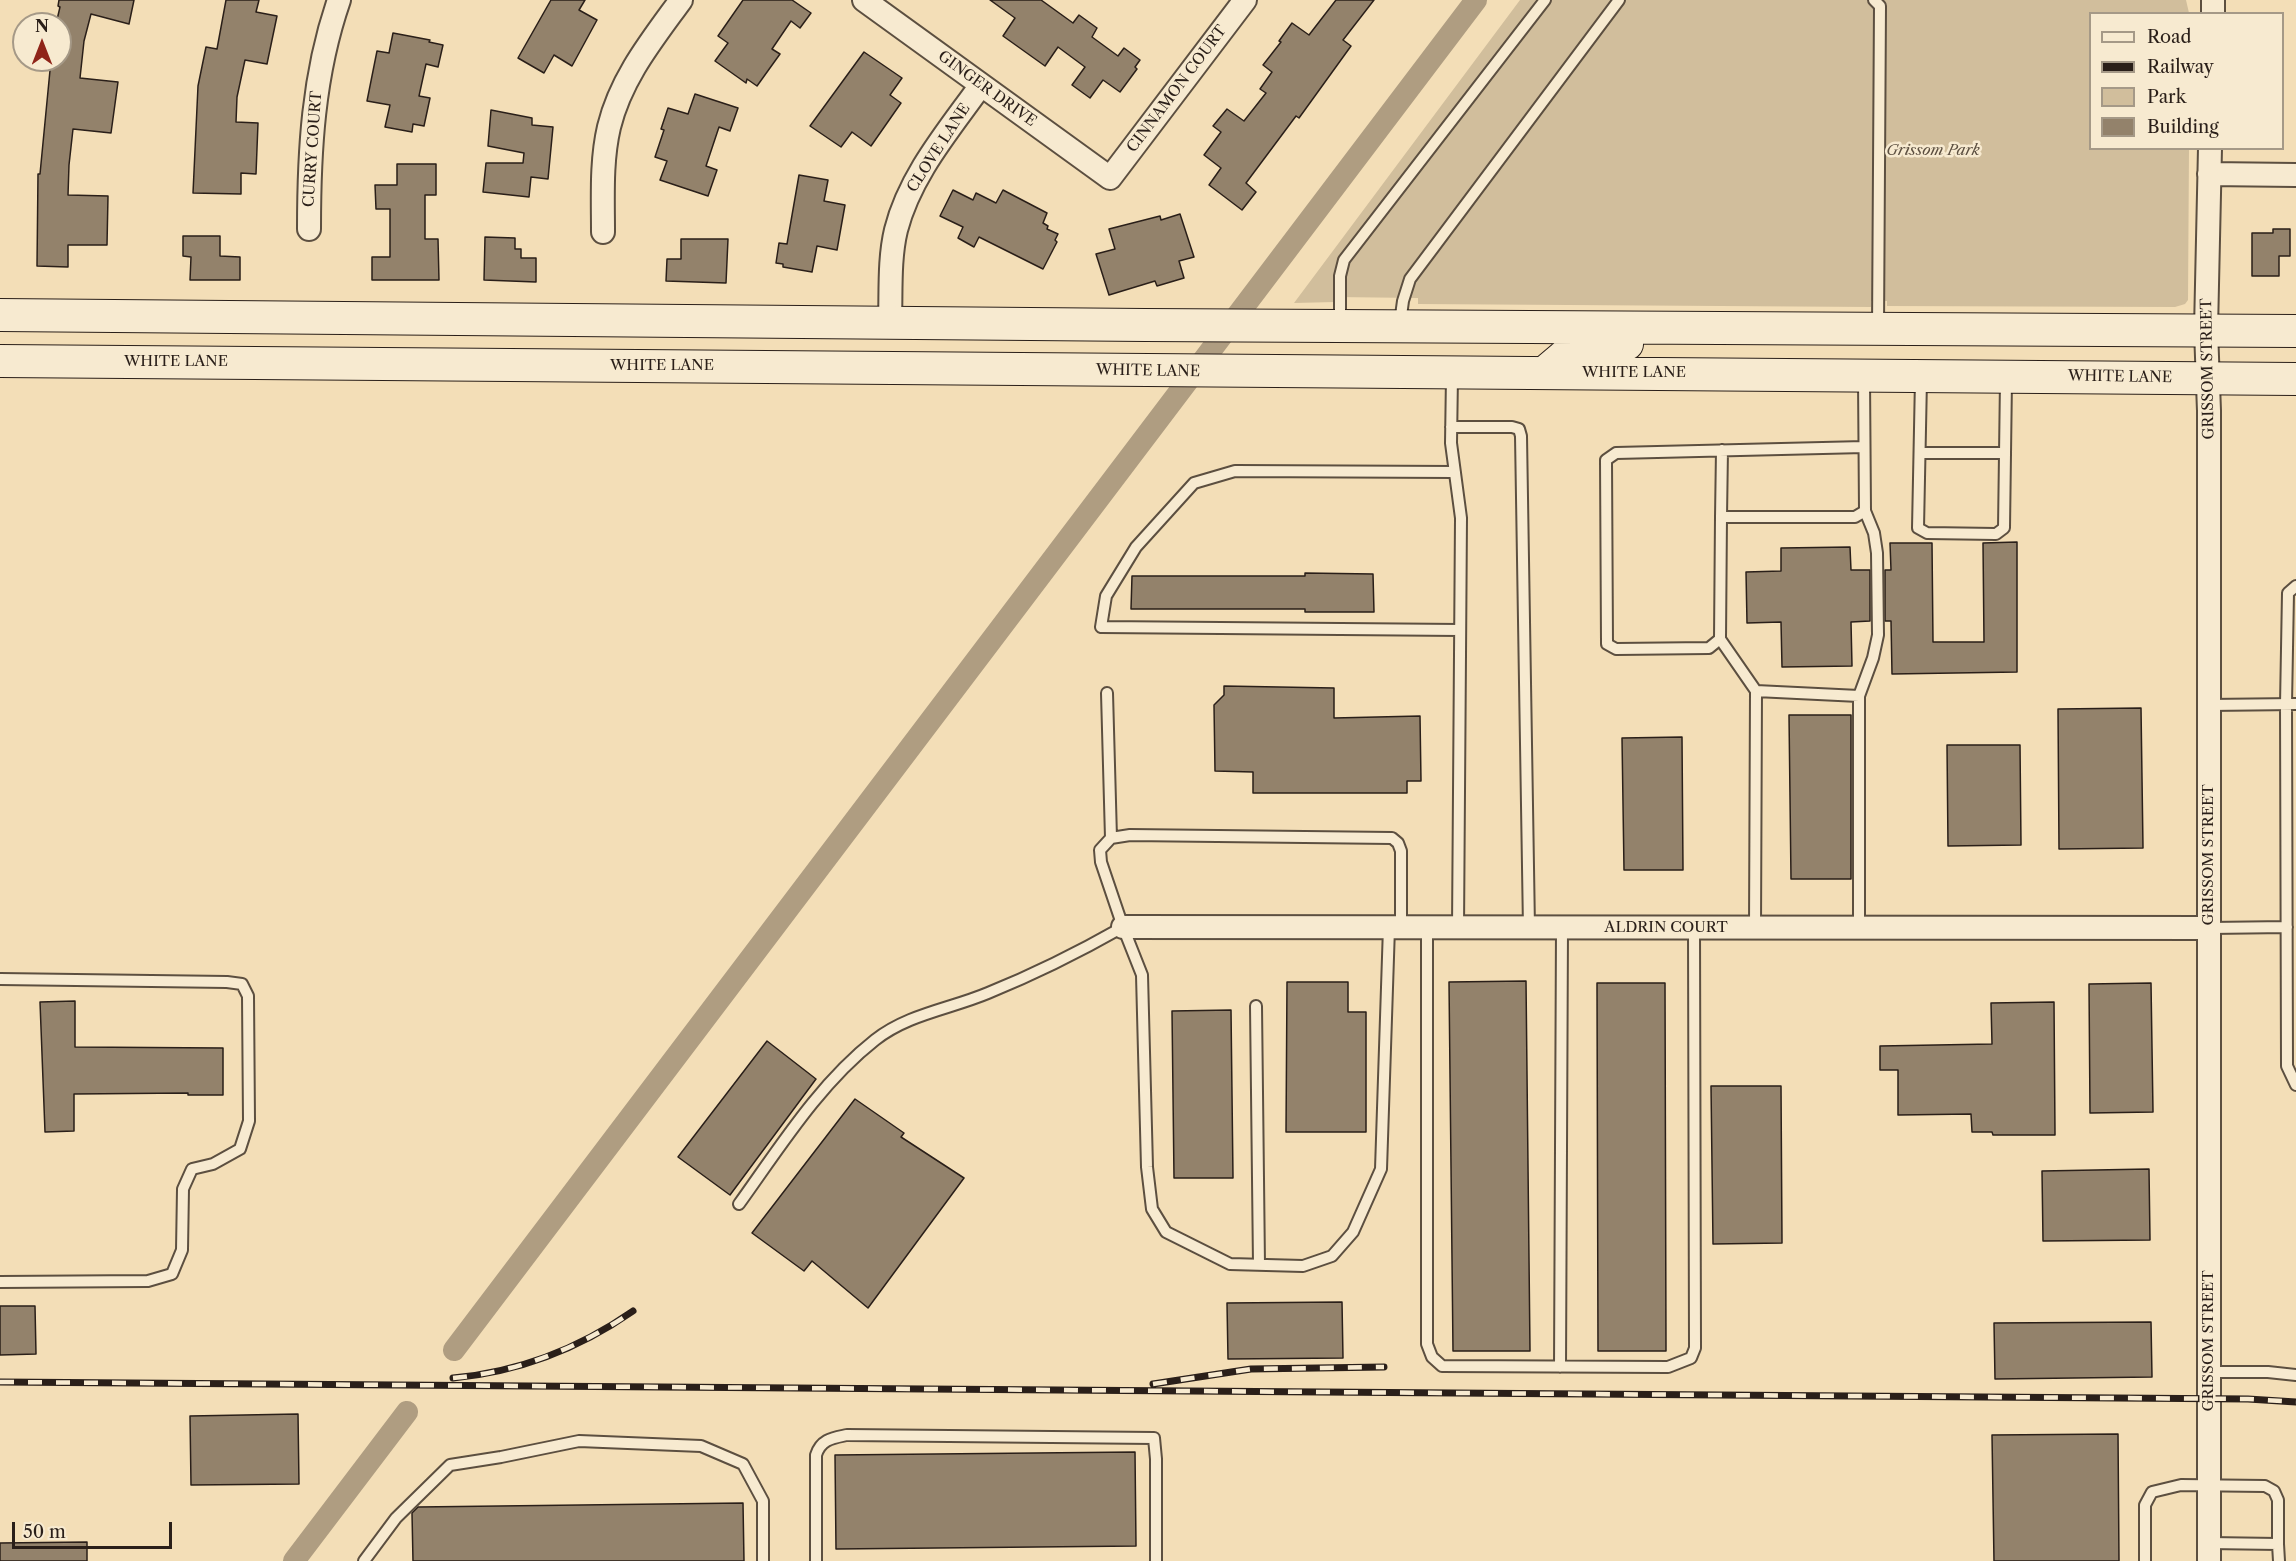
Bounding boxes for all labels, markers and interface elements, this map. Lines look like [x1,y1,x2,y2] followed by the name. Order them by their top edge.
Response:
[12,12,72,72] north arrow
[2089,12,2284,150] legend
[35,16,49,36] text: N
[1123,22,1231,156] street label: CINNAMON COURT
[2147,26,2192,48] text: Road
[934,47,1040,131] street label: GINGER DRIVE
[2147,56,2214,78] text: Railway
[2147,86,2186,108] text: Park
[300,90,326,208] street label: CURRY COURT
[904,100,974,196] street label: CLOVE LANE
[2147,116,2219,138] text: Building
[1886,142,1980,160] park label: Grissom Park
[2198,298,2218,440] street label: GRISSOM STREET
[124,353,228,371] street label: WHITE LANE
[610,357,714,375] street label: WHITE LANE
[1096,361,1200,381] street label: WHITE LANE
[1582,364,1686,382] street label: WHITE LANE
[2068,367,2172,387] street label: WHITE LANE
[2200,784,2218,926] street label: GRISSOM STREET
[1604,919,1728,937] street label: ALDRIN COURT
[2200,1270,2218,1412] street label: GRISSOM STREET
[15,1510,176,1548] scale bar
[23,1521,66,1543] text: 50 m

